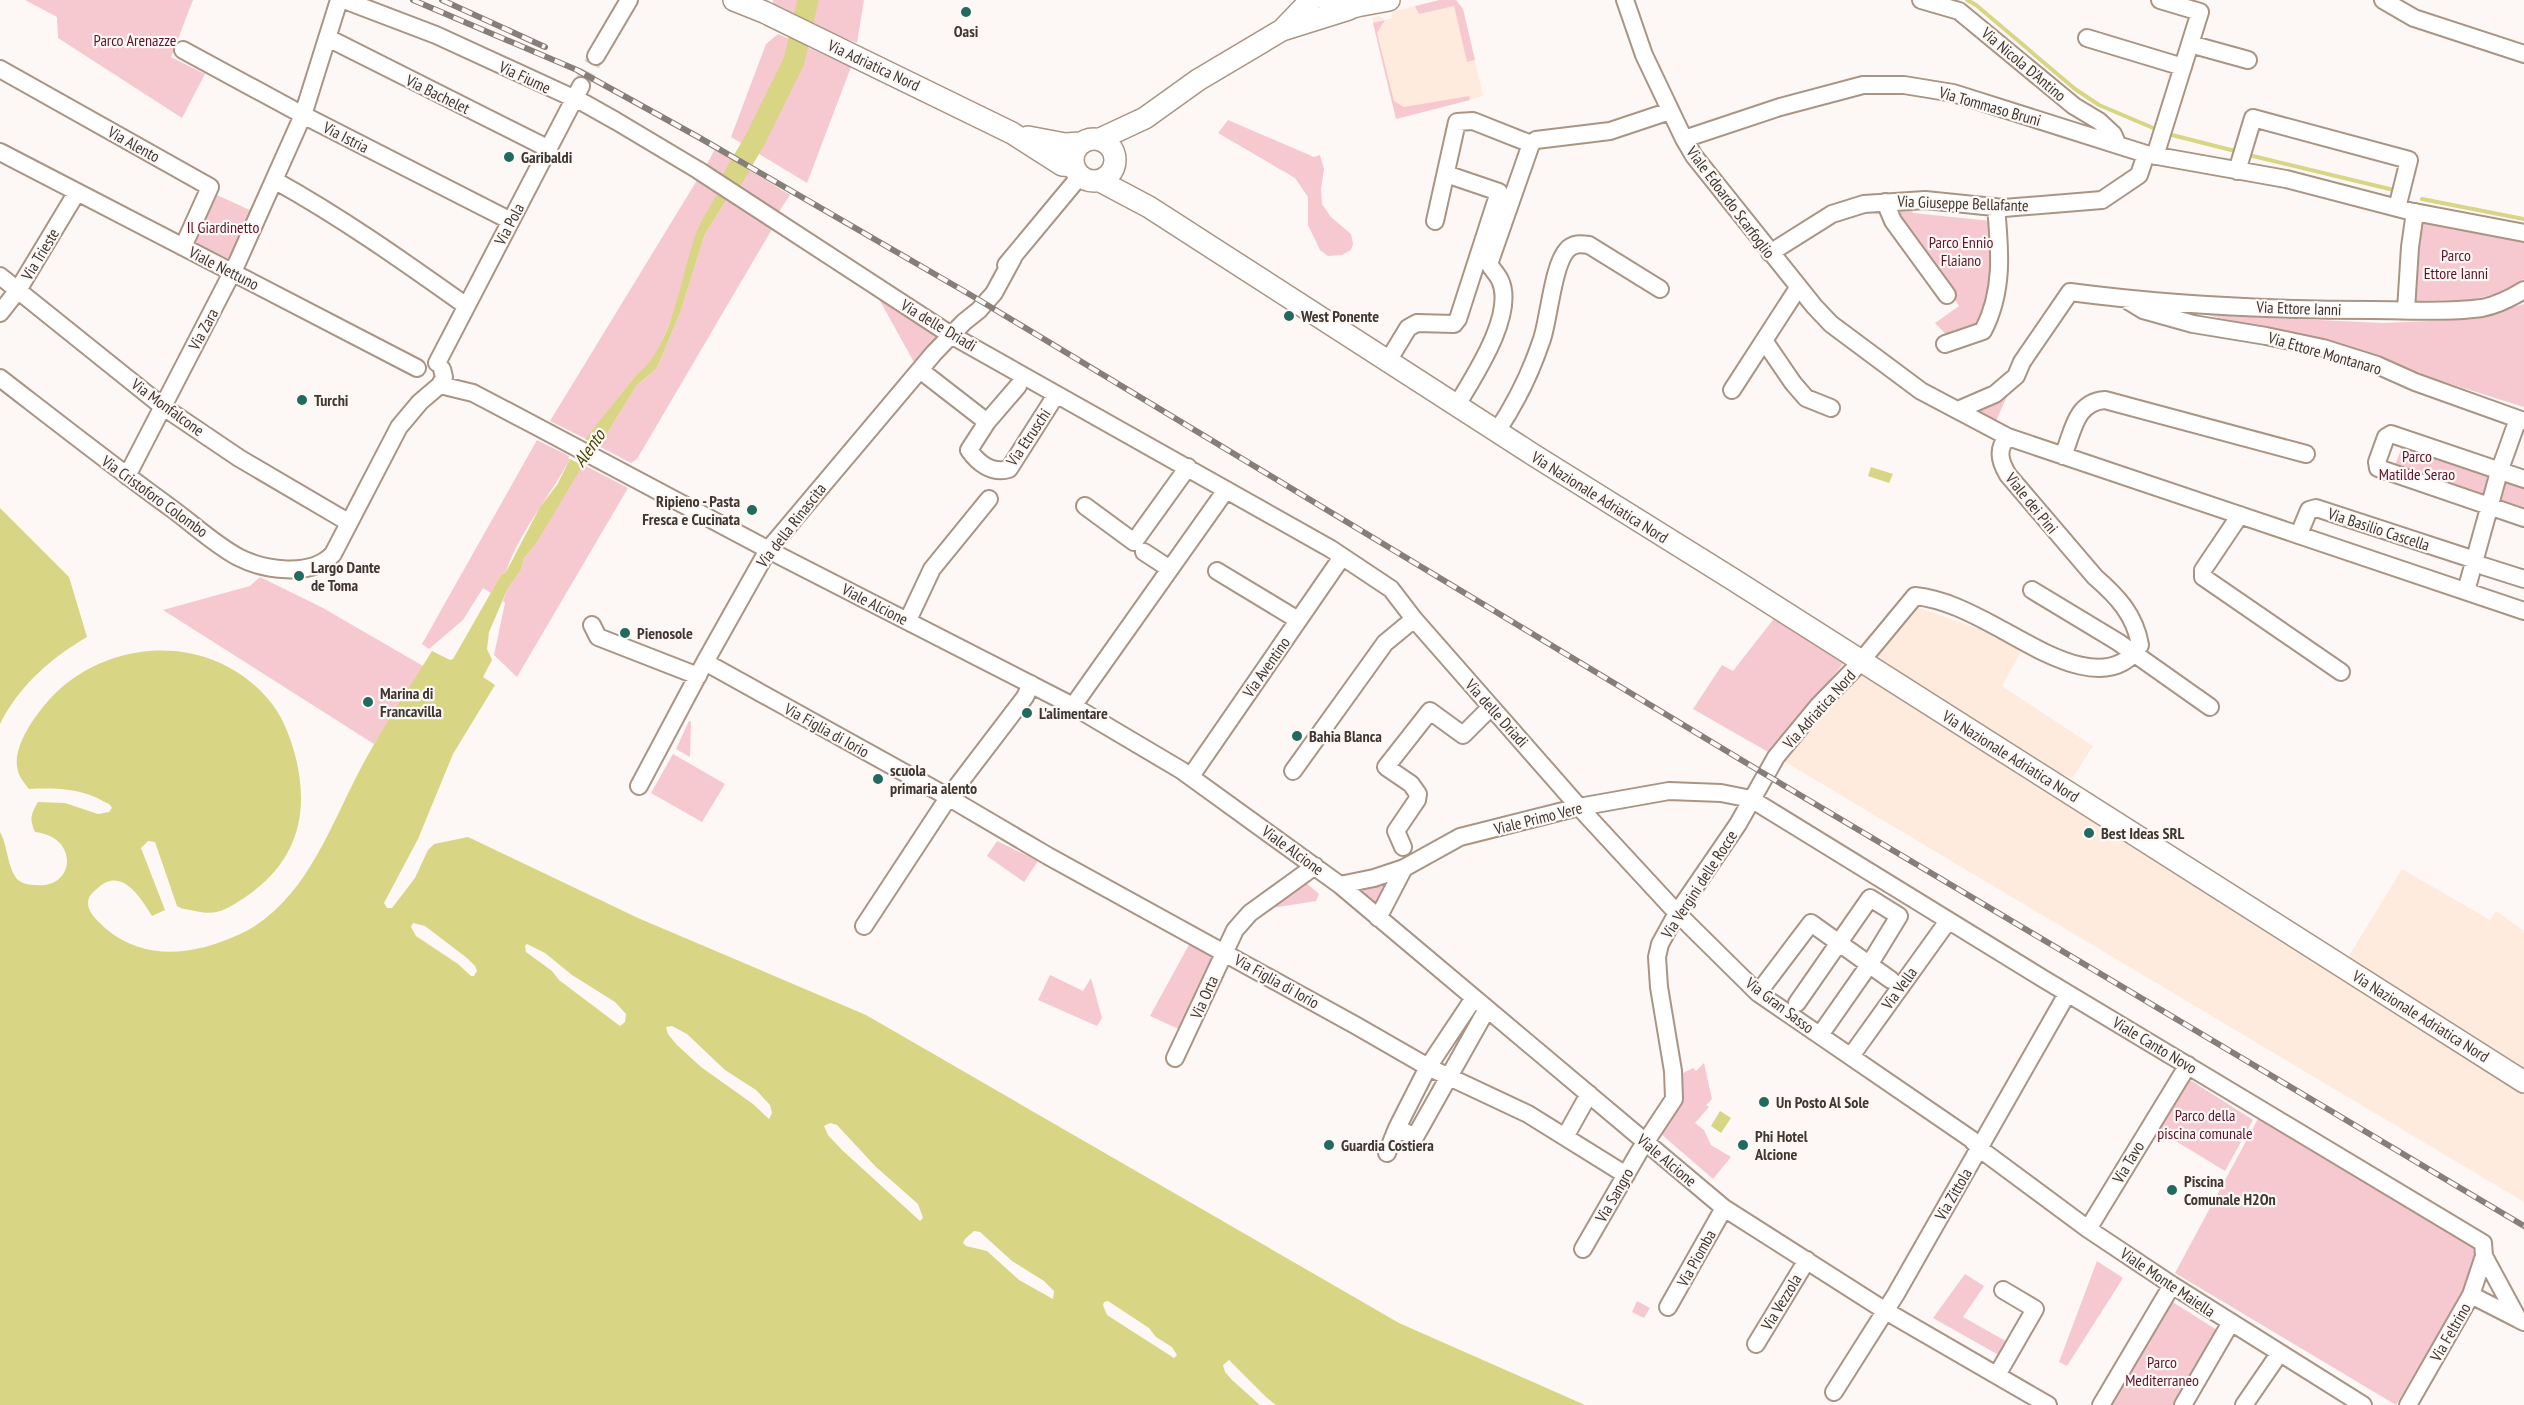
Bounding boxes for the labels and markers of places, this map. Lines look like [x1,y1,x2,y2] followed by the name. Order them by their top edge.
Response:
[959,5,973,19] marker: Oasi
[954,21,979,41] place label: Oasi
[521,147,573,167] place label: Garibaldi
[502,150,516,164] marker: Garibaldi
[1300,306,1379,326] place label: West Ponente
[1282,309,1296,323] marker: West Ponente
[314,390,349,410] place label: Turchi
[295,393,309,407] marker: Turchi
[642,491,740,529] place label: Ripieno - Pasta Fresca e Cucinata
[745,503,759,517] marker: Ripieno - Pasta Fresca e Cucinata
[311,557,381,595] place label: Largo Dante de Toma
[292,569,306,583] marker: Largo Dante de Toma
[637,623,693,643] place label: Pienosole
[618,626,632,640] marker: Pienosole
[380,683,442,721] place label: Marina di Francavilla
[361,695,375,709] marker: Marina di Francavilla
[1039,703,1108,723] place label: L'alimentare
[1020,706,1034,720] marker: L'alimentare
[1309,726,1382,746] place label: Bahia Blanca
[1290,729,1304,743] marker: Bahia Blanca
[890,760,977,798] place label: scuola primaria alento
[871,772,885,786] marker: scuola primaria alento
[2101,823,2185,843] place label: Best Ideas SRL
[2082,826,2096,840] marker: Best Ideas SRL
[1776,1092,1869,1112] place label: Un Posto Al Sole
[1757,1095,1771,1109] marker: Un Posto Al Sole
[1754,1126,1808,1164] place label: Phi Hotel Alcione
[1341,1135,1434,1155] place label: Guardia Costiera
[1322,1138,1336,1152] marker: Guardia Costiera
[1736,1138,1750,1152] marker: Phi Hotel Alcione
[2184,1171,2276,1209] place label: Piscina Comunale H2On
[2165,1183,2179,1197] marker: Piscina Comunale H2On

